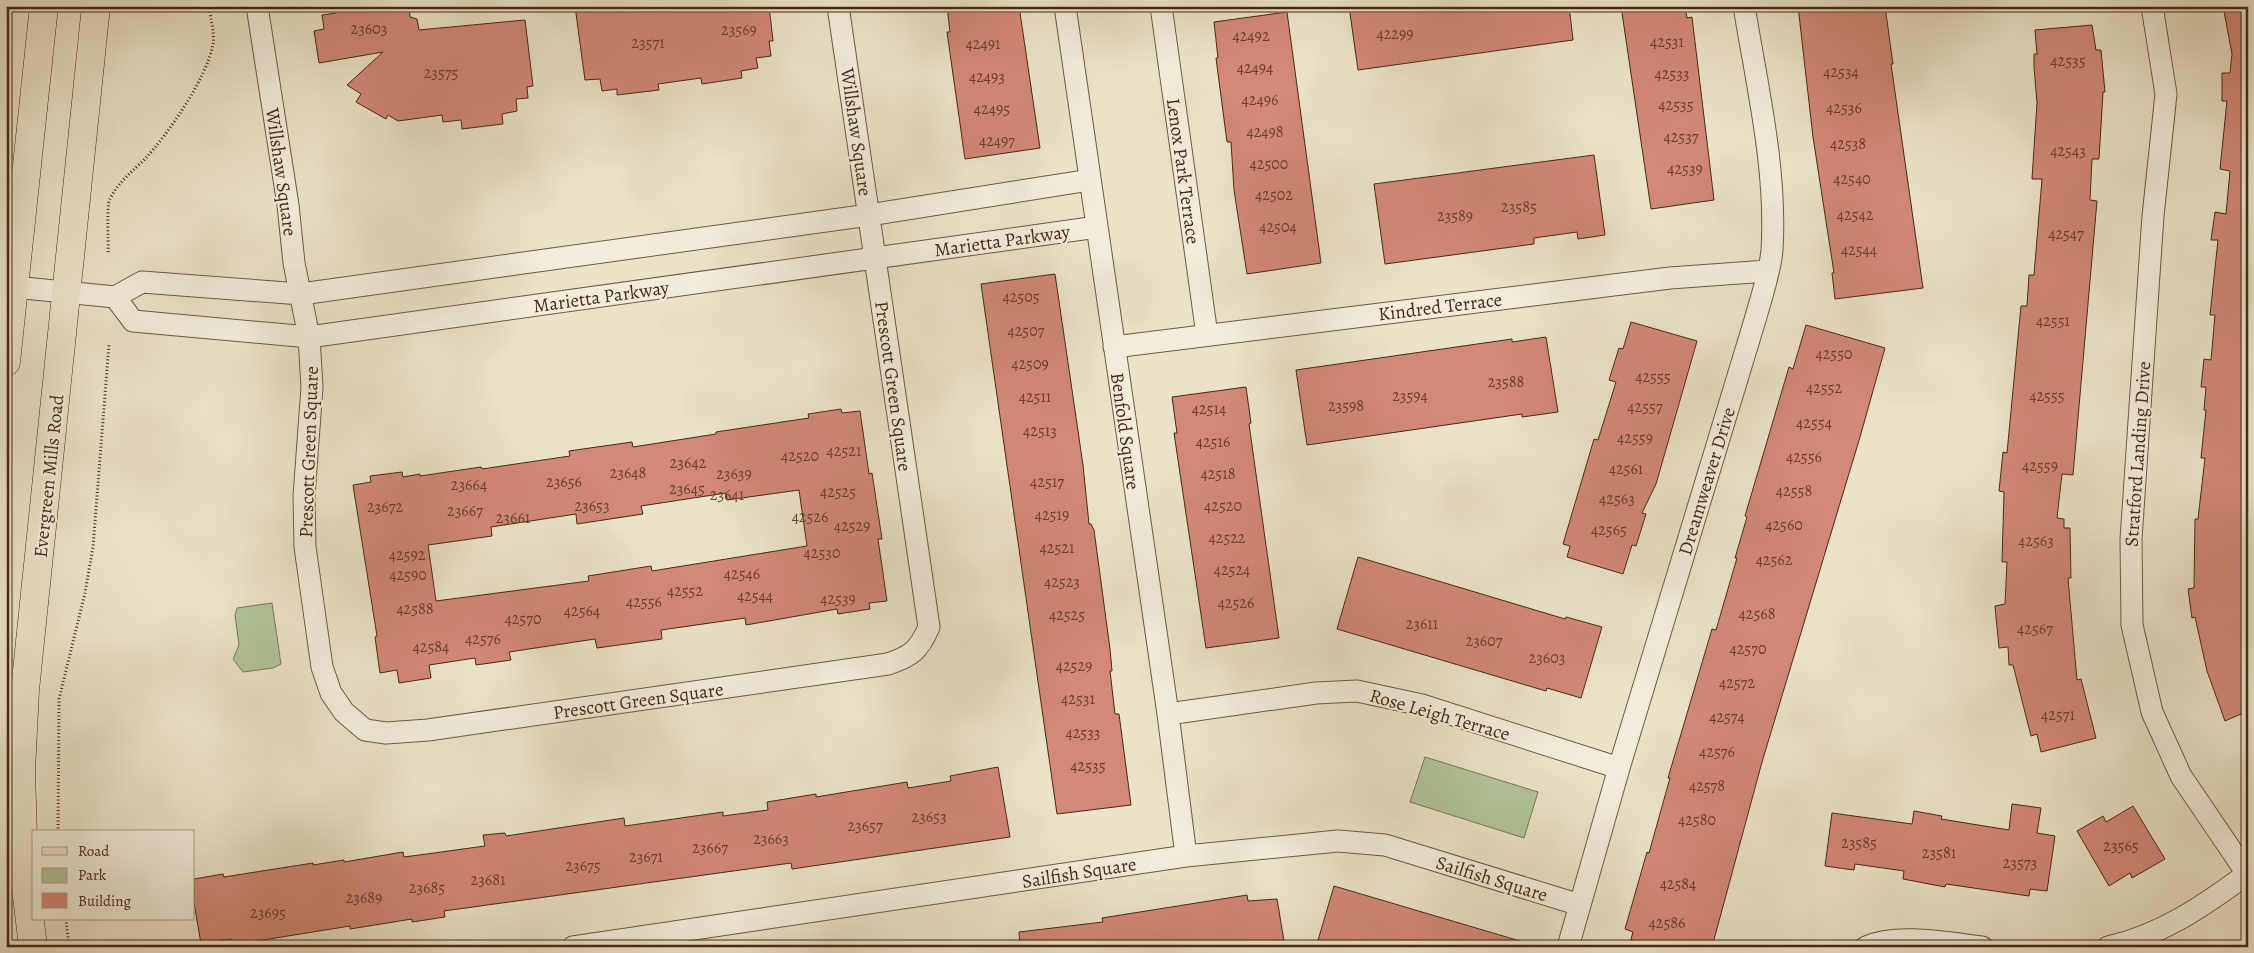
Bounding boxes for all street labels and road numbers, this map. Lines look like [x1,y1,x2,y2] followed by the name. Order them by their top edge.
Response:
[834,65,878,198] street label: Willshaw Square
[1160,96,1206,246] street label: Lenox Park Terrace
[259,105,303,238] street label: Willshaw Square
[933,219,1072,263] street label: Marietta Parkway
[532,275,671,319] street label: Marietta Parkway
[1377,286,1504,327] street label: Kindred Terrace
[868,299,918,473] street label: Prescott Green Square
[2119,360,2157,548] street label: Stratford Landing Drive
[293,366,325,538] street label: Prescott Green Square
[1104,371,1146,492] street label: Benfold Square
[27,392,71,559] street label: Evergreen Mills Road
[1672,404,1742,559] street label: Dreamweaver Drive
[551,676,725,726] street label: Prescott Green Square
[1367,683,1513,747] street label: Rose Leigh Terrace
[1433,850,1551,908] street label: Sailfish Square
[1020,851,1138,895] street label: Sailfish Square

